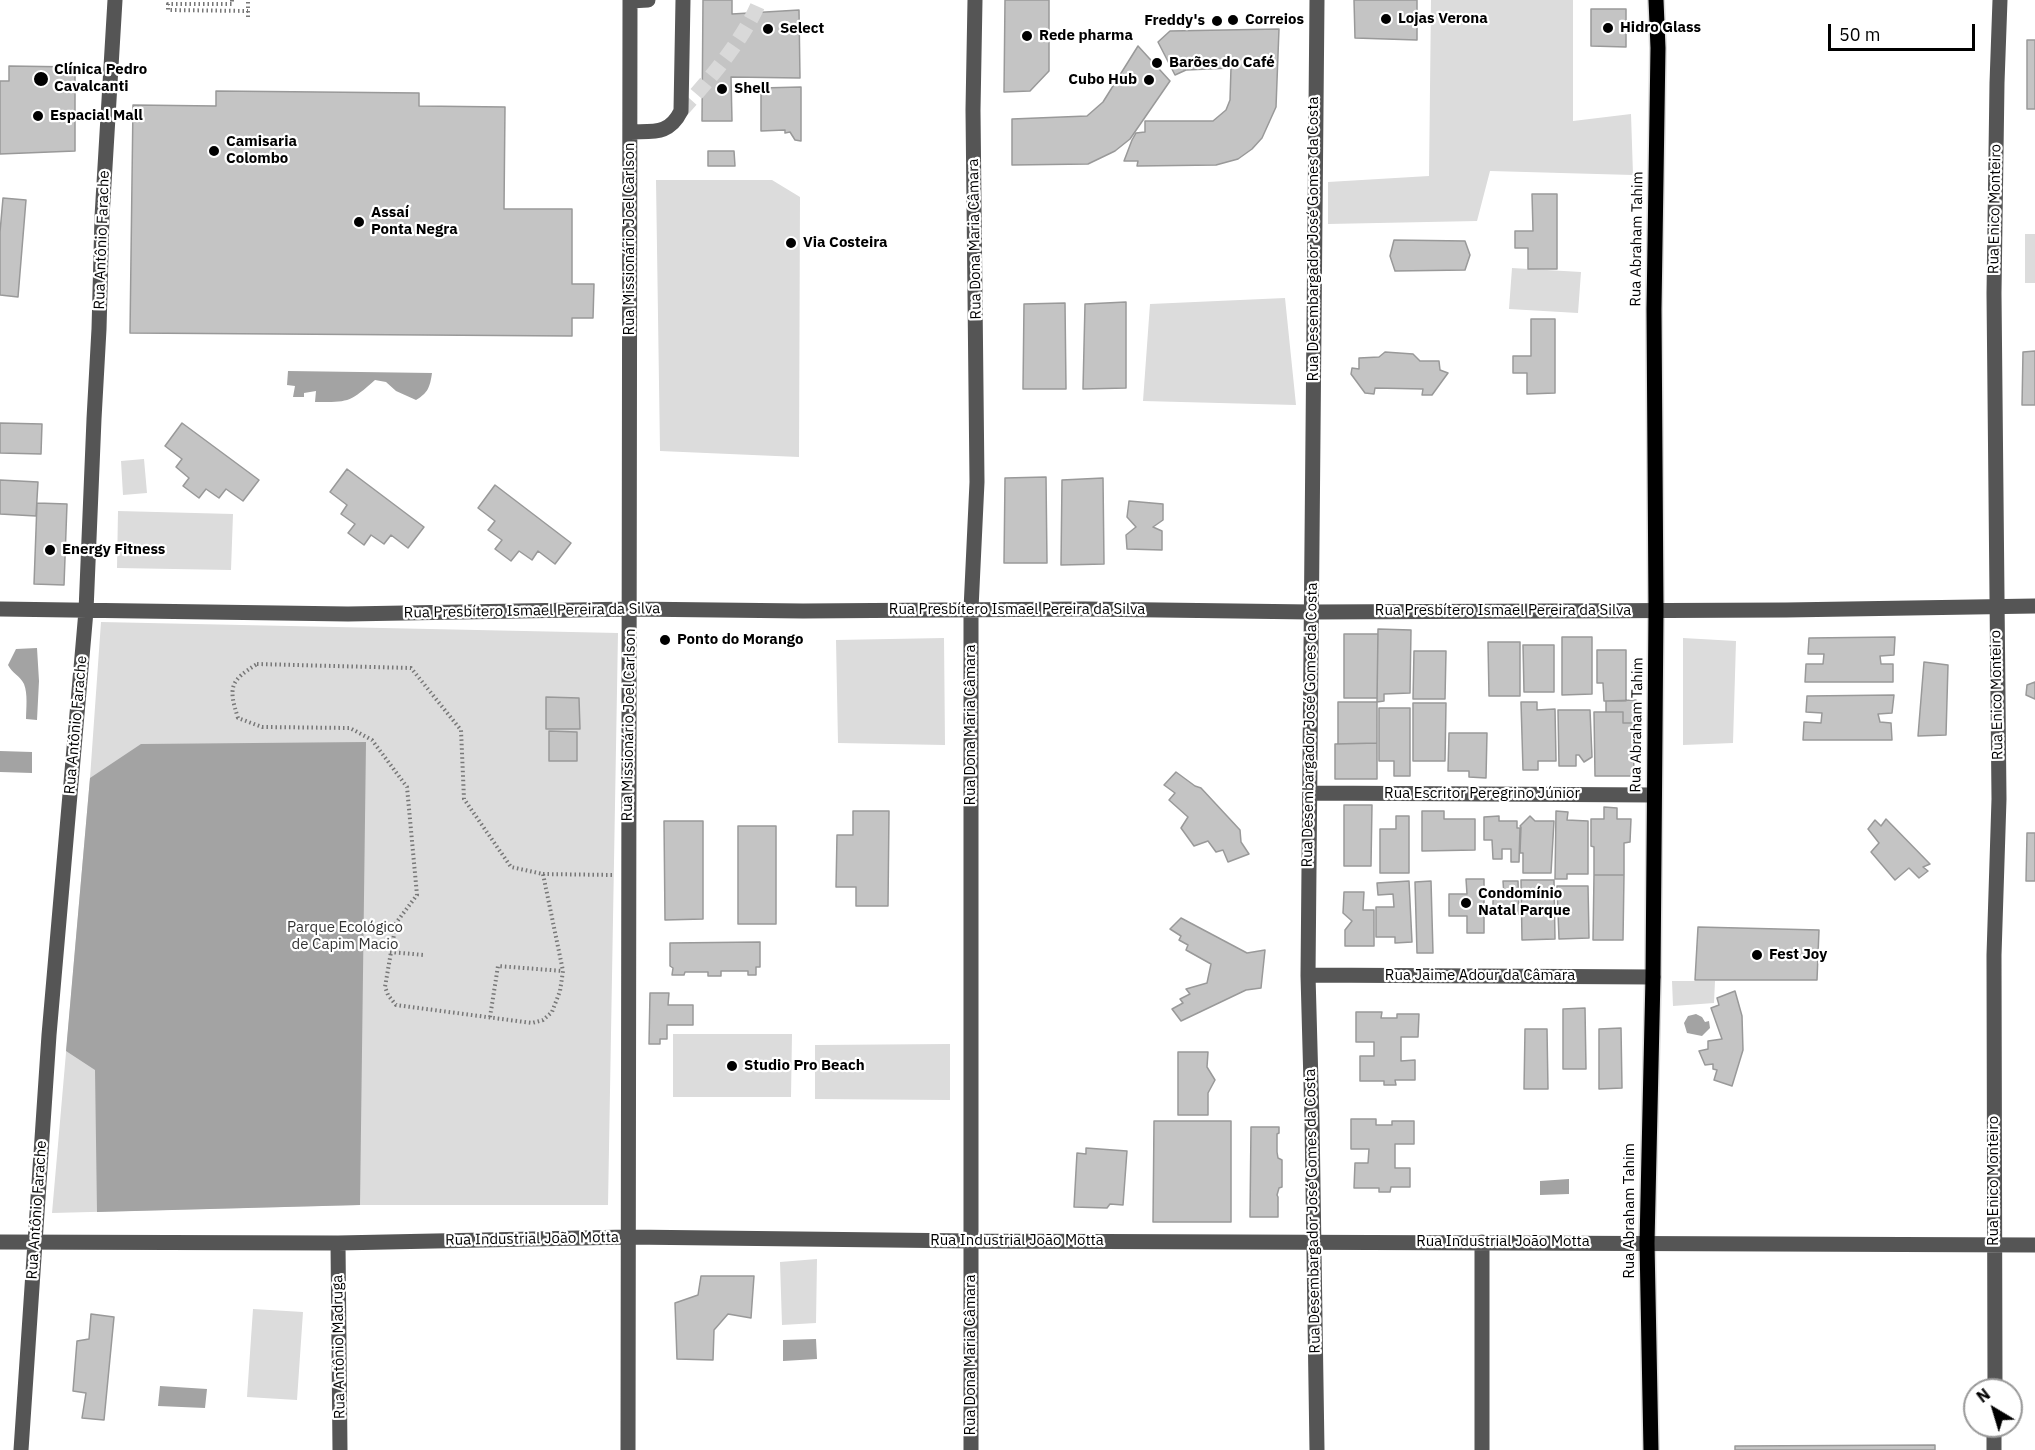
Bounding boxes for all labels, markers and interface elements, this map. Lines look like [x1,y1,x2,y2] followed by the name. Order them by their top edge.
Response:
[1398,10,1488,28] place label: Lojas Verona
[1245,11,1304,29] place label: Correios
[1144,12,1205,30] place label: Freddy's
[1379,12,1393,26] marker: Lojas Verona
[1831,12,1978,50] scale bar
[1226,13,1240,27] marker: Correios
[1210,14,1224,28] marker: Freddy's
[1620,19,1701,37] place label: Hidro Glass
[780,20,824,38] place label: Select
[1601,21,1615,35] marker: Hidro Glass
[761,22,775,36] marker: Select
[1839,23,1881,46] text: 50 m
[1039,27,1133,45] place label: Rede pharma
[1020,29,1034,43] marker: Rede pharma
[1169,54,1275,72] place label: Barões do Café
[1150,56,1164,70] marker: Barões do Café
[54,61,147,96] place label: Clínica Pedro Cavalcanti
[32,70,50,88] marker: Clínica Pedro Cavalcanti
[1068,71,1137,89] place label: Cubo Hub
[1142,73,1156,87] marker: Cubo Hub
[734,80,770,98] place label: Shell
[715,82,729,96] marker: Shell
[1305,96,1323,382] street label: Rua Desembargador José Gomes da Costa
[50,107,143,125] place label: Espacial Mall
[31,109,45,123] marker: Espacial Mall
[226,133,297,168] place label: Camisaria Colombo
[621,142,639,336] street label: Rua Missionário Joel Carlson
[207,144,221,158] marker: Camisaria Colombo
[1985,144,2005,274] street label: Rua Enico Monteiro
[965,158,985,320] street label: Rua Dona Maria Câmara
[91,170,113,310] street label: Rua Antônio Farache
[1627,171,1647,307] street label: Rua Abraham Tahim
[371,204,458,239] place label: Assaí Ponta Negra
[352,215,366,229] marker: Assaí Ponta Negra
[803,234,888,252] place label: Via Costeira
[784,236,798,250] marker: Via Costeira
[62,541,165,559] place label: Energy Fitness
[43,543,57,557] marker: Energy Fitness
[1299,582,1321,868] street label: Rua Desembargador José Gomes da Costa
[404,600,660,622] street label: Rua Presbítero Ismael Pereira da Silva
[889,601,1145,619] street label: Rua Presbítero Ismael Pereira da Silva
[1375,602,1631,620] street label: Rua Presbítero Ismael Pereira da Silva
[618,628,640,822] street label: Rua Missionário Joel Carlson
[1987,630,2007,760] street label: Rua Enico Monteiro
[677,631,803,649] place label: Ponto do Morango
[658,633,672,647] marker: Ponto do Morango
[962,644,980,806] street label: Rua Dona Maria Câmara
[61,655,91,795] street label: Rua Antônio Farache
[1627,657,1647,793] street label: Rua Abraham Tahim
[1384,785,1580,803] street label: Rua Escritor Peregrino Júnior
[1478,885,1570,920] place label: Condomínio Natal Parque
[1459,896,1473,910] marker: Condomínio Natal Parque
[287,919,403,954] park label: Parque Ecológico de Capim Macio
[1769,946,1827,964] place label: Fest Joy
[1750,948,1764,962] marker: Fest Joy
[1385,967,1575,985] street label: Rua Jaime Adour da Câmara
[744,1057,865,1075] place label: Studio Pro Beach
[725,1059,739,1073] marker: Studio Pro Beach
[1302,1068,1324,1354] street label: Rua Desembargador José Gomes da Costa
[1985,1116,2003,1246] street label: Rua Enico Monteiro
[23,1140,51,1280] street label: Rua Antônio Farache
[1621,1143,1639,1279] street label: Rua Abraham Tahim
[445,1228,619,1250] street label: Rua Industrial João Motta
[930,1232,1104,1250] street label: Rua Industrial João Motta
[1416,1233,1590,1251] street label: Rua Industrial João Motta
[962,1274,980,1436] street label: Rua Dona Maria Câmara
[329,1275,349,1419] street label: Rua Antônio Madruga
[1963,1378,2023,1438] north arrow
[1972,1384,1994,1407] text: N

